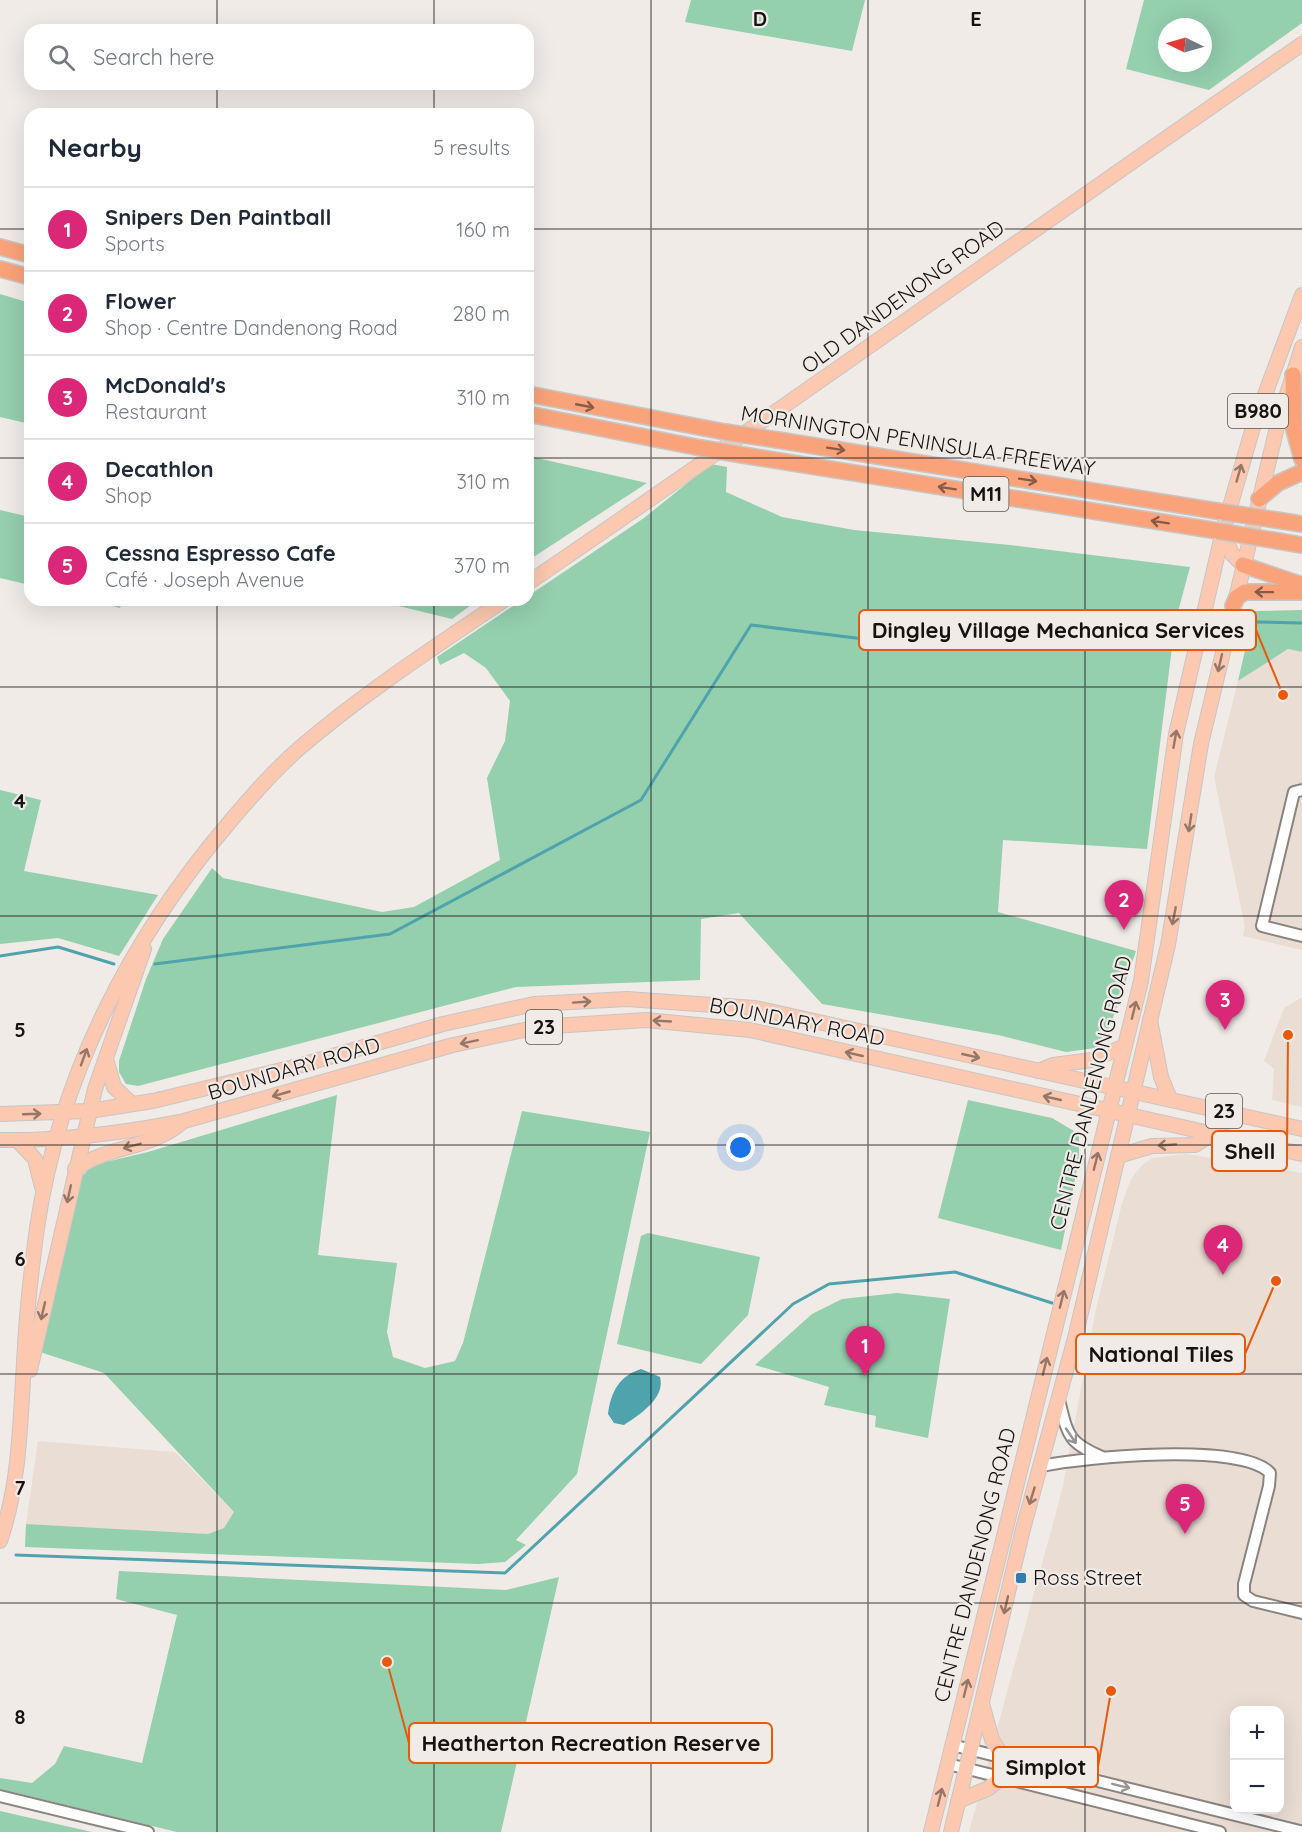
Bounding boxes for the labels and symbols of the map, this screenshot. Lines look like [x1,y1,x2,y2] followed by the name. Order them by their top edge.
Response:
[753,6,767,31] text: D
[970,6,982,31] text: E
[1158,18,1212,72] north arrow
[796,214,1009,379] street label: OLD DANDENONG ROAD
[1228,394,1288,428] road number: B980
[739,399,1097,481] street label: MORNINGTON PENINSULA FREEWAY
[575,401,594,412] one-way arrow
[825,444,845,455] one-way arrow
[1233,464,1245,483] one-way arrow
[1018,475,1038,486] one-way arrow
[964,477,1008,511] road number: M11
[937,482,957,493] one-way arrow
[1150,516,1170,527] one-way arrow
[1254,586,1274,597] one-way arrow
[859,610,1256,650] callout: Dingley Village Mechanica Services
[872,616,1244,644] text: Dingley Village Mechanica Services
[1214,654,1226,673] one-way arrow
[1170,729,1181,749] one-way arrow
[14,788,26,813] text: 4
[1184,812,1195,832] one-way arrow
[1104,880,1144,930] pin: 2
[1168,906,1179,925] one-way arrow
[1043,953,1137,1233] street label: CENTRE DANDENONG ROAD
[1206,980,1244,1030] pin: 3
[707,991,887,1051] street label: BOUNDARY ROAD
[571,996,591,1007] one-way arrow
[1129,1001,1140,1020] one-way arrow
[526,1010,562,1044] road number: 23
[652,1016,672,1027] one-way arrow
[14,1017,26,1042] text: 5
[204,1031,383,1105] street label: BOUNDARY ROAD
[460,1037,479,1048] one-way arrow
[845,1047,864,1059] one-way arrow
[79,1048,90,1067] one-way arrow
[961,1051,981,1062] one-way arrow
[272,1089,291,1100] one-way arrow
[1042,1092,1062,1103] one-way arrow
[1206,1094,1242,1128] road number: 23
[22,1108,42,1120] one-way arrow
[1212,1131,1287,1171] callout: Shell
[726,1133,755,1162] your location
[1225,1137,1275,1165] text: Shell
[1157,1140,1177,1151] one-way arrow
[123,1141,142,1153] one-way arrow
[1091,1152,1103,1171] one-way arrow
[63,1184,74,1204] one-way arrow
[1204,1226,1242,1275] pin: 4
[14,1246,26,1271] text: 6
[1057,1290,1069,1309] one-way arrow
[37,1301,48,1321] one-way arrow
[846,1326,884,1376] pin: 1
[1076,1334,1245,1374] callout: National Tiles
[1088,1340,1234,1368] text: National Tiles
[1040,1357,1052,1376] one-way arrow
[927,1425,1021,1705] street label: CENTRE DANDENONG ROAD
[1064,1428,1077,1445] one-way arrow
[15,1475,26,1500] text: 7
[1166,1484,1204,1534] pin: 5
[1026,1486,1037,1505] one-way arrow
[1033,1564,1142,1590] place label: Ross Street
[1014,1571,1028,1585] marker: Ross Street
[999,1595,1011,1614] one-way arrow
[961,1679,973,1698] one-way arrow
[15,1704,26,1729] text: 8
[409,1723,772,1763] callout: Heatherton Recreation Reserve
[421,1729,761,1757] text: Heatherton Recreation Reserve
[993,1747,1098,1787] callout: Simplot
[1006,1753,1086,1781] text: Simplot
[1111,1781,1130,1793] one-way arrow
[934,1788,946,1807] one-way arrow

